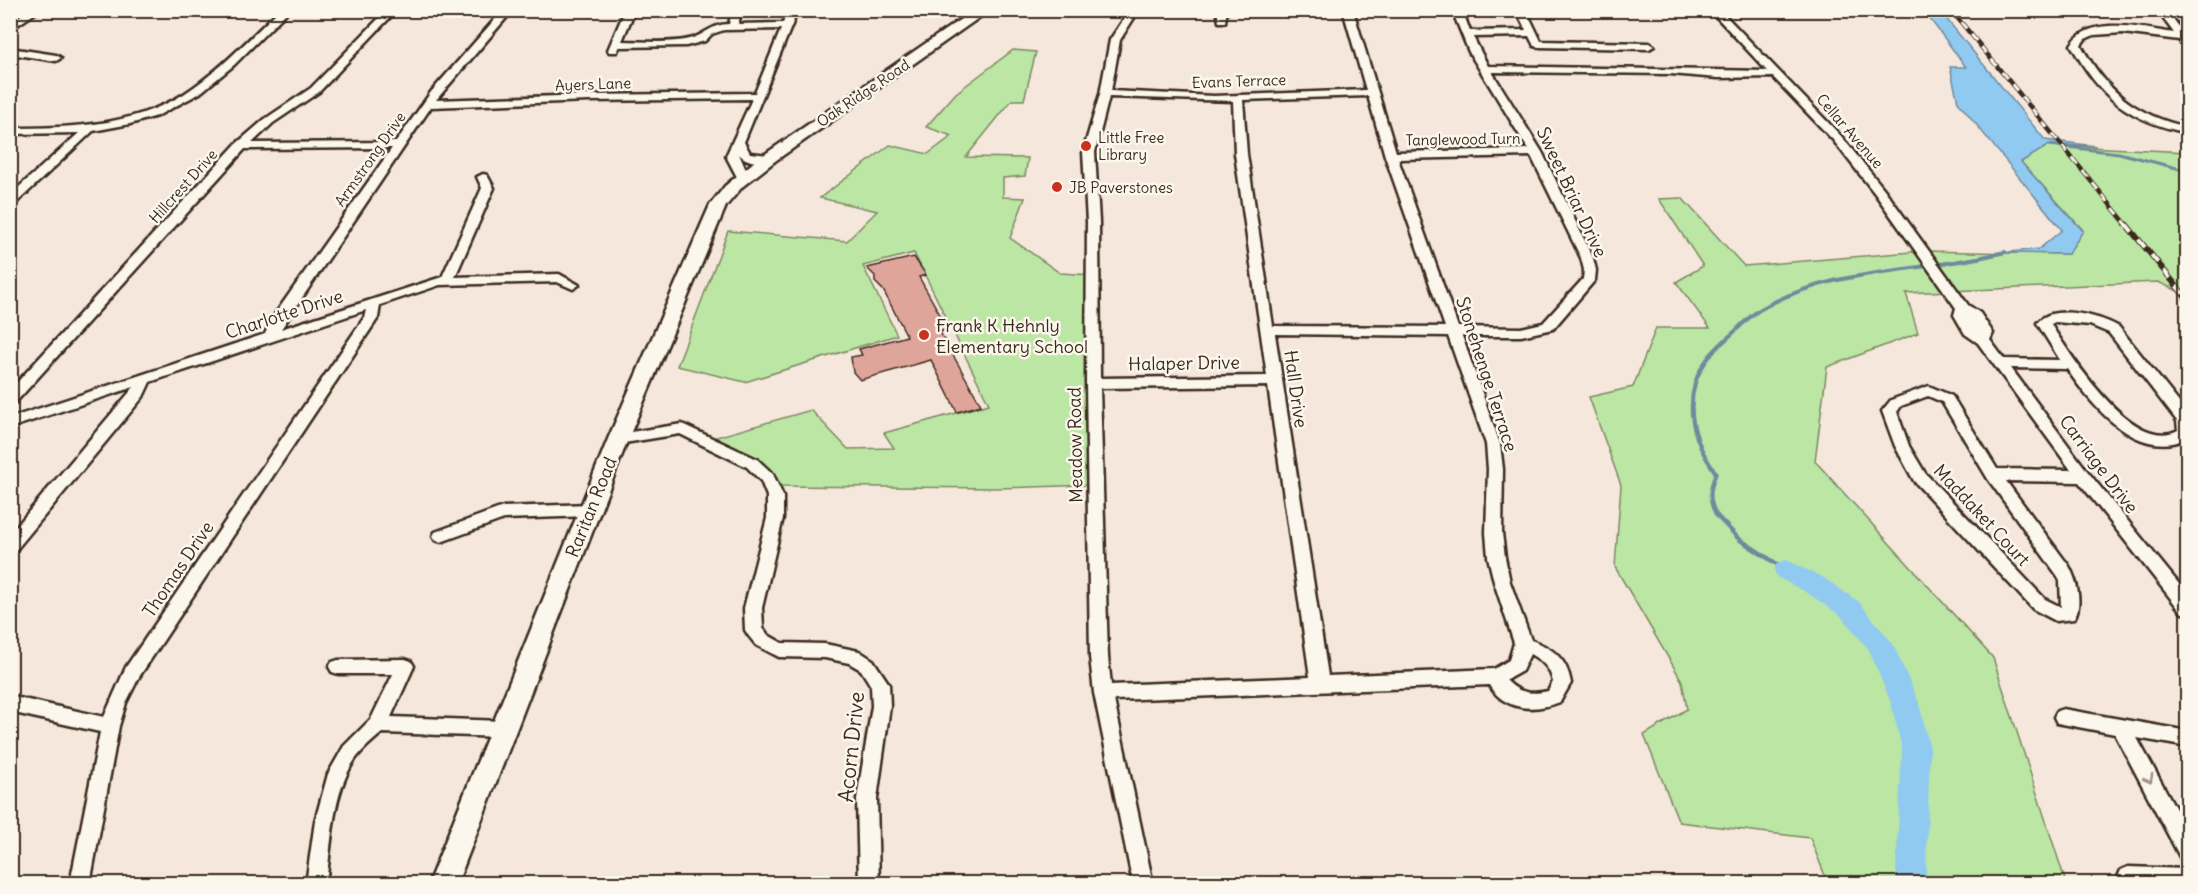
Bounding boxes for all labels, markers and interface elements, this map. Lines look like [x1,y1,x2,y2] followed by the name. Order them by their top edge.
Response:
[813,55,913,131] street label: Oak Ridge Road
[1192,70,1286,92] street label: Evans Terrace
[555,73,631,95] street label: Ayers Lane
[1812,90,1888,172] street label: Cellar Avenue
[330,108,410,210] street label: Armstrong Drive
[1532,123,1612,261] street label: Sweet Briar Drive
[1098,128,1164,164] place label: Little Free Library
[1405,128,1521,150] street label: Tanglewood Turn
[1079,139,1093,153] marker: Little Free Library
[145,145,221,227] street label: Hillcrest Drive
[1069,178,1173,197] place label: JB Paverstones
[1050,180,1064,194] marker: JB Paverstones
[222,284,346,344] street label: Charlotte Drive
[1451,294,1523,454] street label: Stonehenge Terrace
[936,314,1088,358] place label: Frank K Hehnly Elementary School
[917,328,931,342] marker: Frank K Hehnly Elementary School
[1279,349,1313,429] street label: Hall Drive
[1128,351,1240,375] street label: Halaper Drive
[1062,387,1088,503] street label: Meadow Road
[2054,410,2144,518] street label: Carriage Drive
[560,453,622,561] street label: Raritan Road
[1929,459,2035,571] street label: Maddaket Court
[137,517,219,621] street label: Thomas Drive
[832,690,870,804] street label: Acorn Drive
[2142,773,2153,783] one-way arrow

